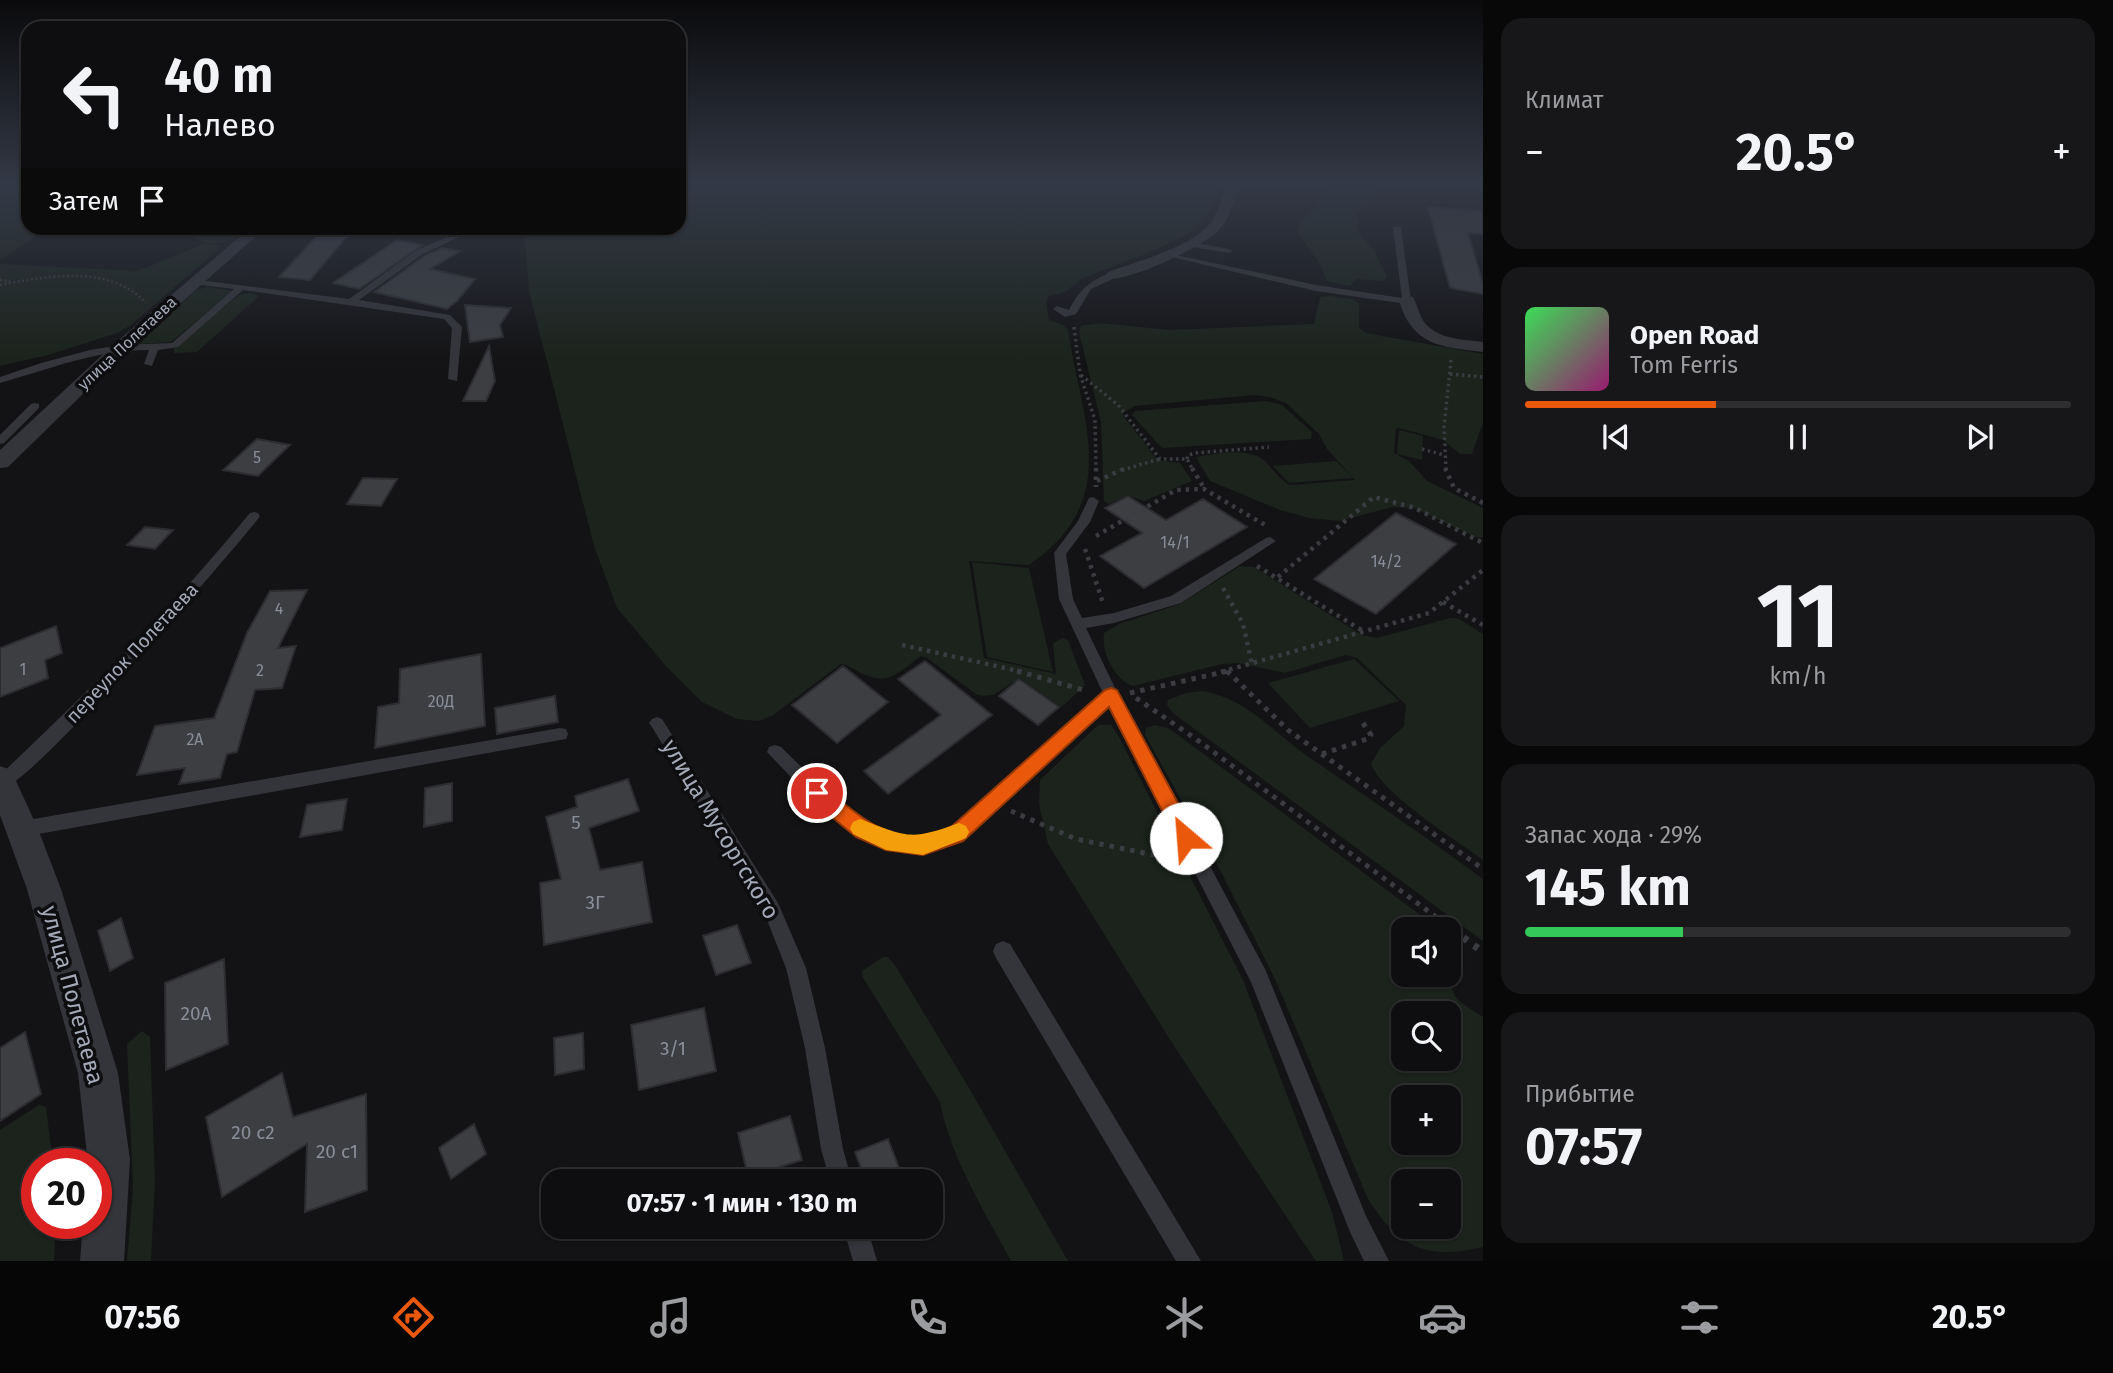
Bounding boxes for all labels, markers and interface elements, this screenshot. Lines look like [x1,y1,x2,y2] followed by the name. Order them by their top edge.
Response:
[164,46,273,105] text: 40 m
[49,49,140,140] icon: left
[1525,86,1603,114] text: Климат
[164,106,276,144] text: Налево
[1736,121,1860,184] text: 20.5°
[1525,129,1544,175] text: −
[2052,129,2071,175] text: +
[133,182,171,220] icon: arrive
[49,186,119,217] text: Затем
[74,292,180,394] street label: улица Полетаева
[1630,320,1759,351] text: Open Road
[1630,351,1738,379] text: Tom Ferris
[1597,418,1635,456] icon: previous
[1779,418,1817,456] icon: pause
[1961,418,1999,456] icon: next
[253,448,261,467] house number: 5
[1160,533,1190,552] house number: 14/1
[1371,552,1401,571] house number: 14/2
[1757,562,1839,671] text: 11
[61,578,203,728] street label: переулок Полетаева
[275,599,284,618] house number: 4
[20,660,26,679] house number: 1
[256,661,264,680] house number: 2
[1770,662,1826,690] text: km/h
[428,692,455,711] house number: 20Д
[186,730,204,749] house number: 2А
[656,734,786,924] street label: улица Мусоргского
[787,763,847,823] pin
[798,774,836,812] icon: arrive
[1149,801,1223,875] position arrow
[571,811,581,834] house number: 5
[1525,821,1702,849] text: Запас хода · 29%
[1525,856,1691,919] text: 145 km
[585,891,605,914] house number: 3Г
[36,903,110,1087] street label: улица Полетаева
[1391,917,1461,1239] map controls
[1391,917,1461,987] button: sound
[1391,1001,1461,1071] button: search
[181,1002,212,1025] house number: 20А
[660,1037,686,1060] house number: 3/1
[1525,1080,1635,1108] text: Прибытие
[1391,1085,1461,1155] button: +
[1525,1115,1642,1178] text: 07:57
[231,1121,275,1144] house number: 20 с2
[316,1140,358,1163] house number: 20 с1
[21,1148,112,1239] speed limit sign: 20
[1391,1169,1461,1239] button: −
[626,1188,858,1219] text: 07:57 · 1 мин · 130 m
[389,1293,438,1342] icon: directions
[646,1293,695,1342] icon: music
[903,1293,952,1342] icon: phone
[1160,1293,1209,1342] icon: climate
[1418,1293,1467,1342] icon: car
[1675,1293,1724,1342] icon: filters
[104,1298,180,1336] text: 07:56
[1932,1298,2009,1336] text: 20.5°

